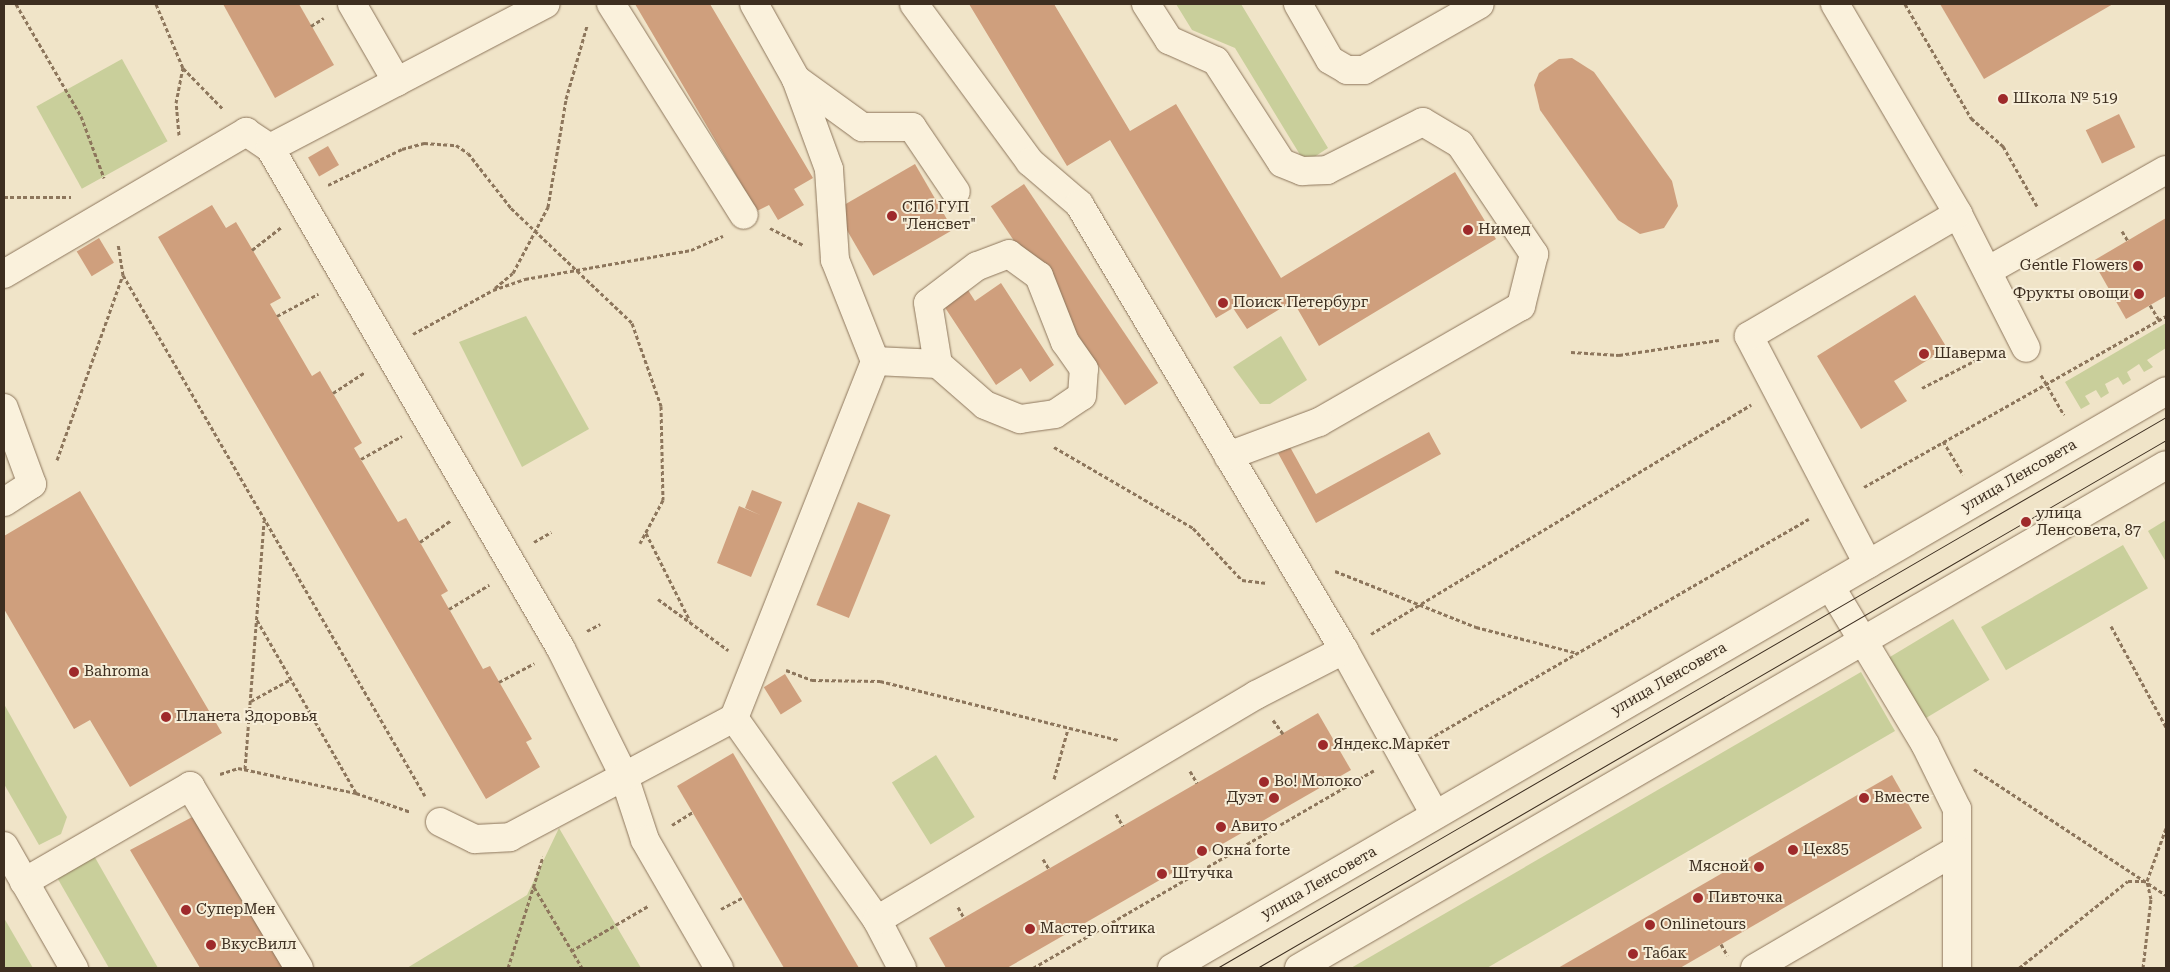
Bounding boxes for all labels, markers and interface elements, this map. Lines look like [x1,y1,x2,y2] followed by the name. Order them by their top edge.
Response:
[2013,90,2118,108] place label: Школа № 519
[1997,93,2009,105] marker: Школа № 519
[902,198,976,233] place label: СПб ГУП "Ленсвет"
[886,210,898,222] marker: СПб ГУП "Ленсвет"
[1478,221,1530,239] place label: Нимед
[1462,224,1474,236] marker: Нимед
[2020,257,2128,275] place label: Gentle Flowers
[2132,260,2144,272] marker: Gentle Flowers
[2013,285,2129,303] place label: Фрукты овощи
[2133,288,2145,300] marker: Фрукты овощи
[1233,294,1368,312] place label: Поиск Петербург
[1217,297,1229,309] marker: Поиск Петербург
[1934,345,2006,363] place label: Шаверма
[1918,348,1930,360] marker: Шаверма
[1958,436,2080,516] street label: улица Ленсовета
[2036,504,2141,539] place label: улица Ленсовета, 87
[2020,516,2032,528] marker: улица Ленсовета, 87
[1608,639,1730,719] street label: улица Ленсовета
[84,663,149,681] place label: Bahroma
[68,666,80,678] marker: Bahroma
[176,708,317,726] place label: Планета Здоровья
[160,711,172,723] marker: Планета Здоровья
[1333,736,1450,754] place label: Яндекс.Маркет
[1317,739,1329,751] marker: Яндекс.Маркет
[1274,773,1362,791] place label: Во! Молоко
[1258,776,1270,788] marker: Во! Молоко
[1226,789,1264,807] place label: Дуэт
[1874,789,1929,807] place label: Вместе
[1268,792,1280,804] marker: Дуэт
[1858,792,1870,804] marker: Вместе
[1231,818,1278,836] place label: Авито
[1215,821,1227,833] marker: Авито
[1803,841,1849,859] place label: Цех85
[1212,842,1290,860] place label: Окна forte
[1258,843,1380,923] street label: улица Ленсовета
[1787,844,1799,856] marker: Цех85
[1196,845,1208,857] marker: Окна forte
[1689,858,1749,876] place label: Мясной
[1753,861,1765,873] marker: Мясной
[1172,865,1233,883] place label: Штучка
[1156,868,1168,880] marker: Штучка
[1708,889,1783,907] place label: Пивточка
[1692,892,1704,904] marker: Пивточка
[196,901,276,919] place label: СуперМен
[180,904,192,916] marker: СуперМен
[1660,916,1746,934] place label: Onlinetours
[1644,919,1656,931] marker: Onlinetours
[1040,920,1155,938] place label: Мастер оптика
[1024,923,1036,935] marker: Мастер оптика
[221,936,297,954] place label: ВкусВилл
[205,939,217,951] marker: ВкусВилл
[1643,945,1687,963] place label: Табак
[1627,948,1639,960] marker: Табак

